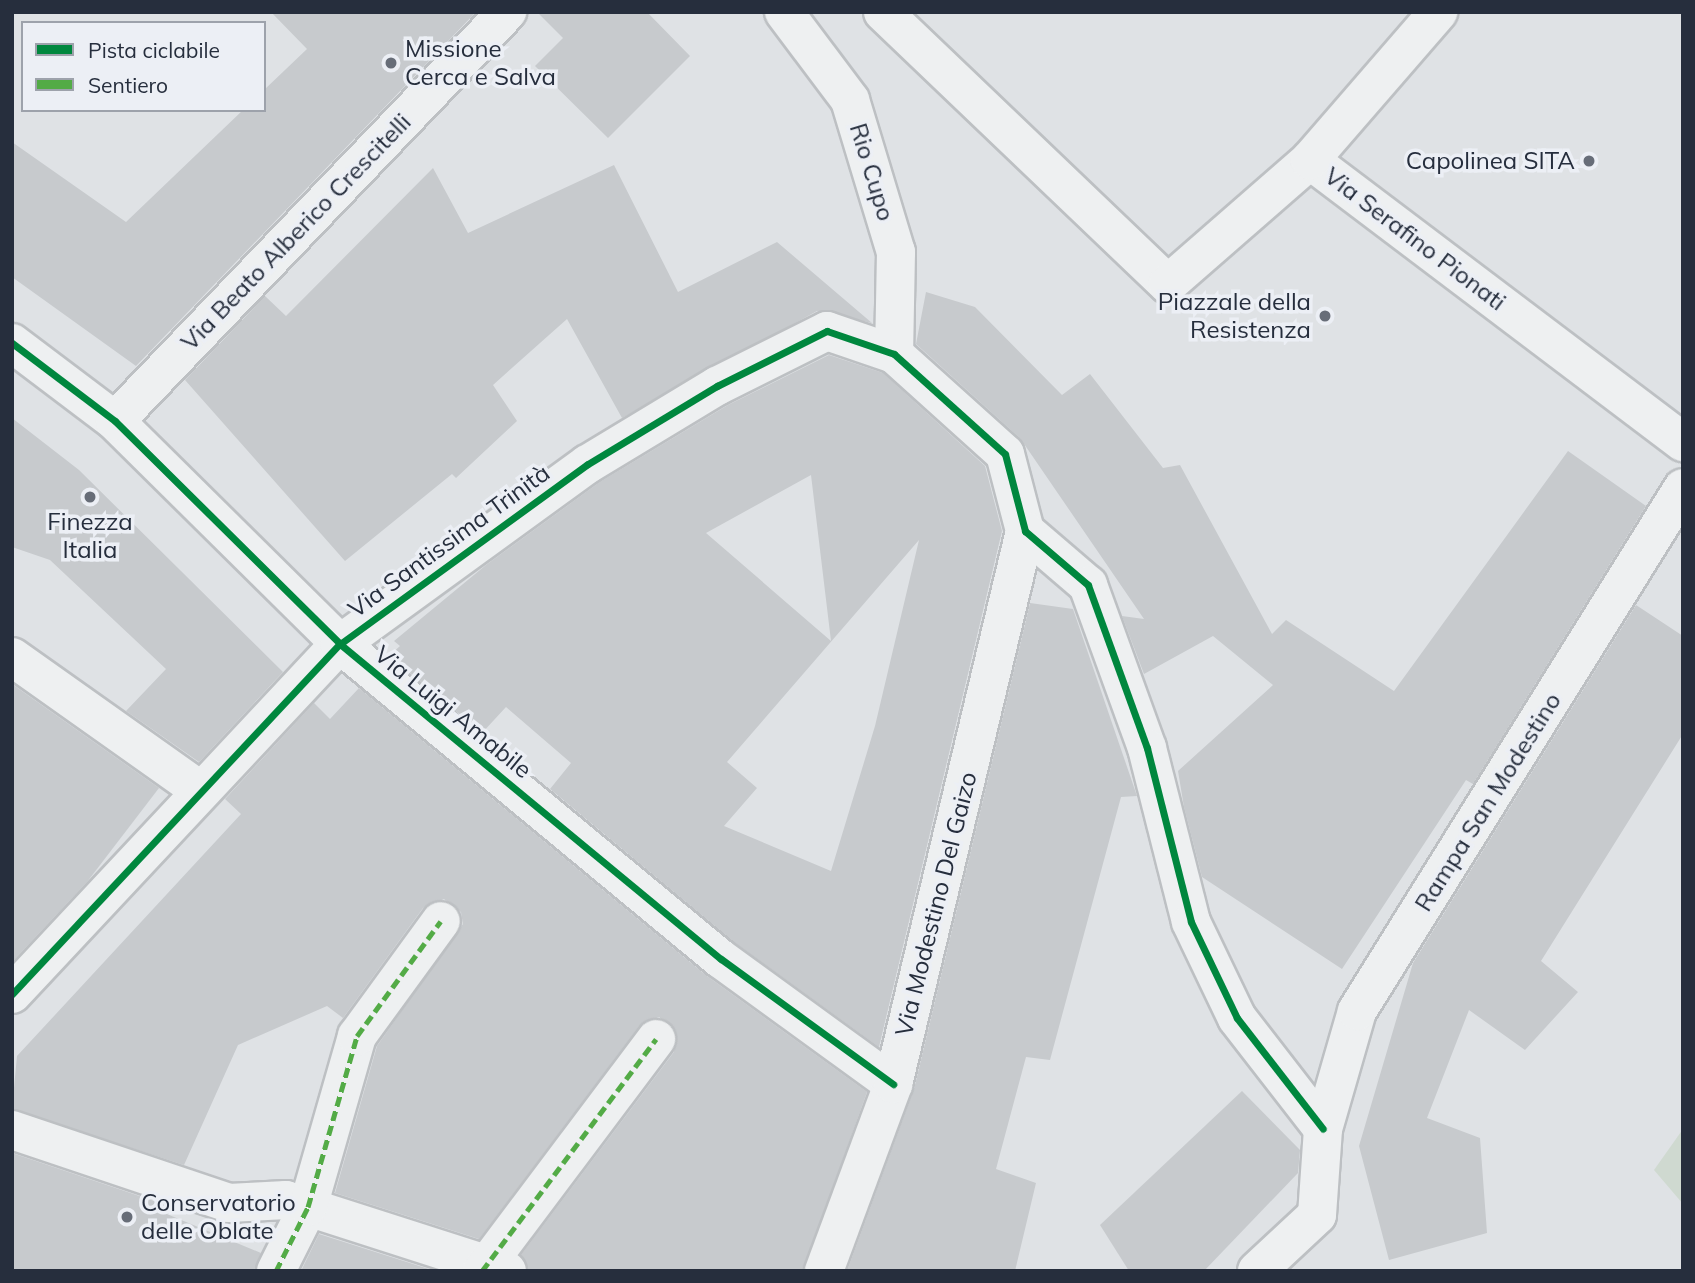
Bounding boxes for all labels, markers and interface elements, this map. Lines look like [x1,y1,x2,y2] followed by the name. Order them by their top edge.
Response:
[21,21,266,112] legend
[405,35,556,91] place label: Missione Cerca e Salva
[88,37,220,63] text: Pista ciclabile
[383,55,399,71] marker: Missione Cerca e Salva
[88,72,168,98] text: Sentiero
[175,108,417,356] street label: Via Beato Alberico Crescitelli
[844,120,900,224] street label: Rio Cupo
[1406,147,1575,175] place label: Capolinea SITA
[1581,153,1597,169] marker: Capolinea SITA
[1319,161,1511,317] street label: Via Serafino Pionati
[1158,288,1311,344] place label: Piazzale della Resistenza
[1317,308,1333,324] marker: Piazzale della Resistenza
[343,458,555,624] street label: Via Santissima Trinità
[82,489,98,505] marker: Finezza Italia
[47,508,133,564] place label: Finezza Italia
[369,640,537,784] street label: Via Luigi Amabile
[1409,687,1567,917] street label: Rampa San Modestino
[889,769,983,1039] street label: Via Modestino Del Gaizo
[141,1189,296,1245] place label: Conservatorio delle Oblate
[119,1209,135,1225] marker: Conservatorio delle Oblate

